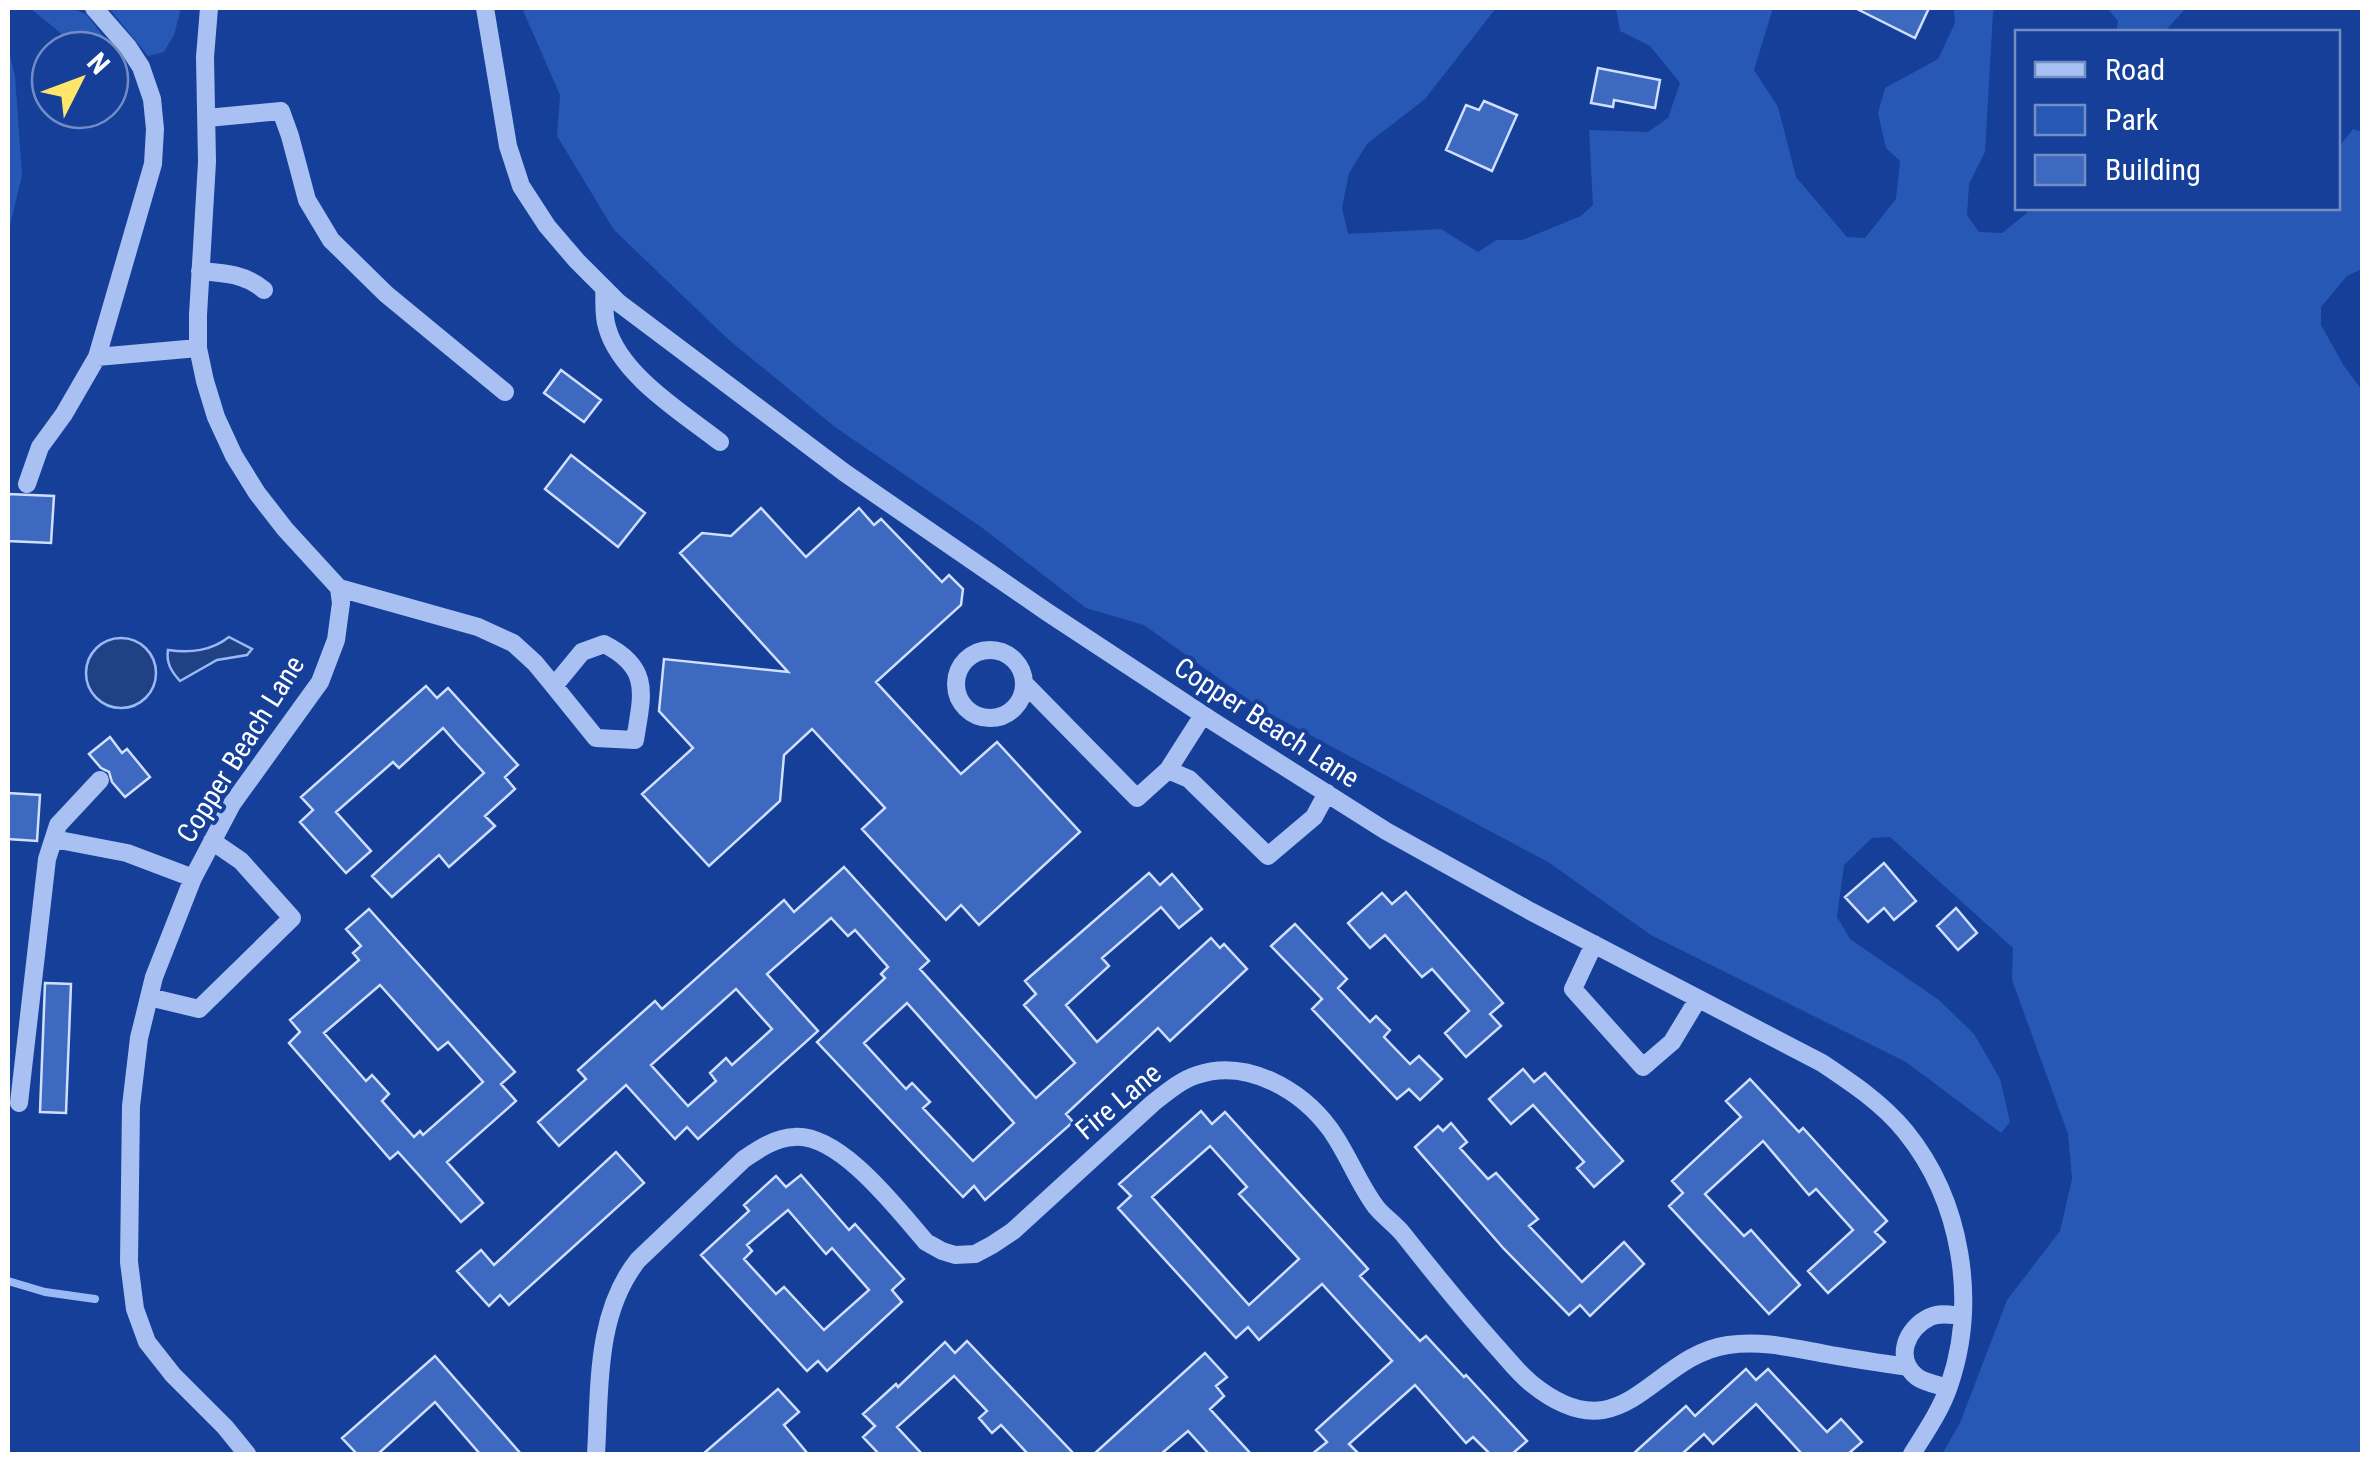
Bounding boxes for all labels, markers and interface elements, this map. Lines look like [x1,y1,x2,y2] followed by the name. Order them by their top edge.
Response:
[30,30,130,130] north arrow
[2015,30,2340,210] legend
[80,46,116,81] text: N
[2105,52,2165,87] text: Road
[2105,102,2159,137] text: Park
[2105,152,2201,187] text: Building
[170,650,311,849] street label: Copper Beach Lane
[1168,650,1365,794] street label: Copper Beach Lane
[1069,1056,1168,1147] street label: Fire Lane

